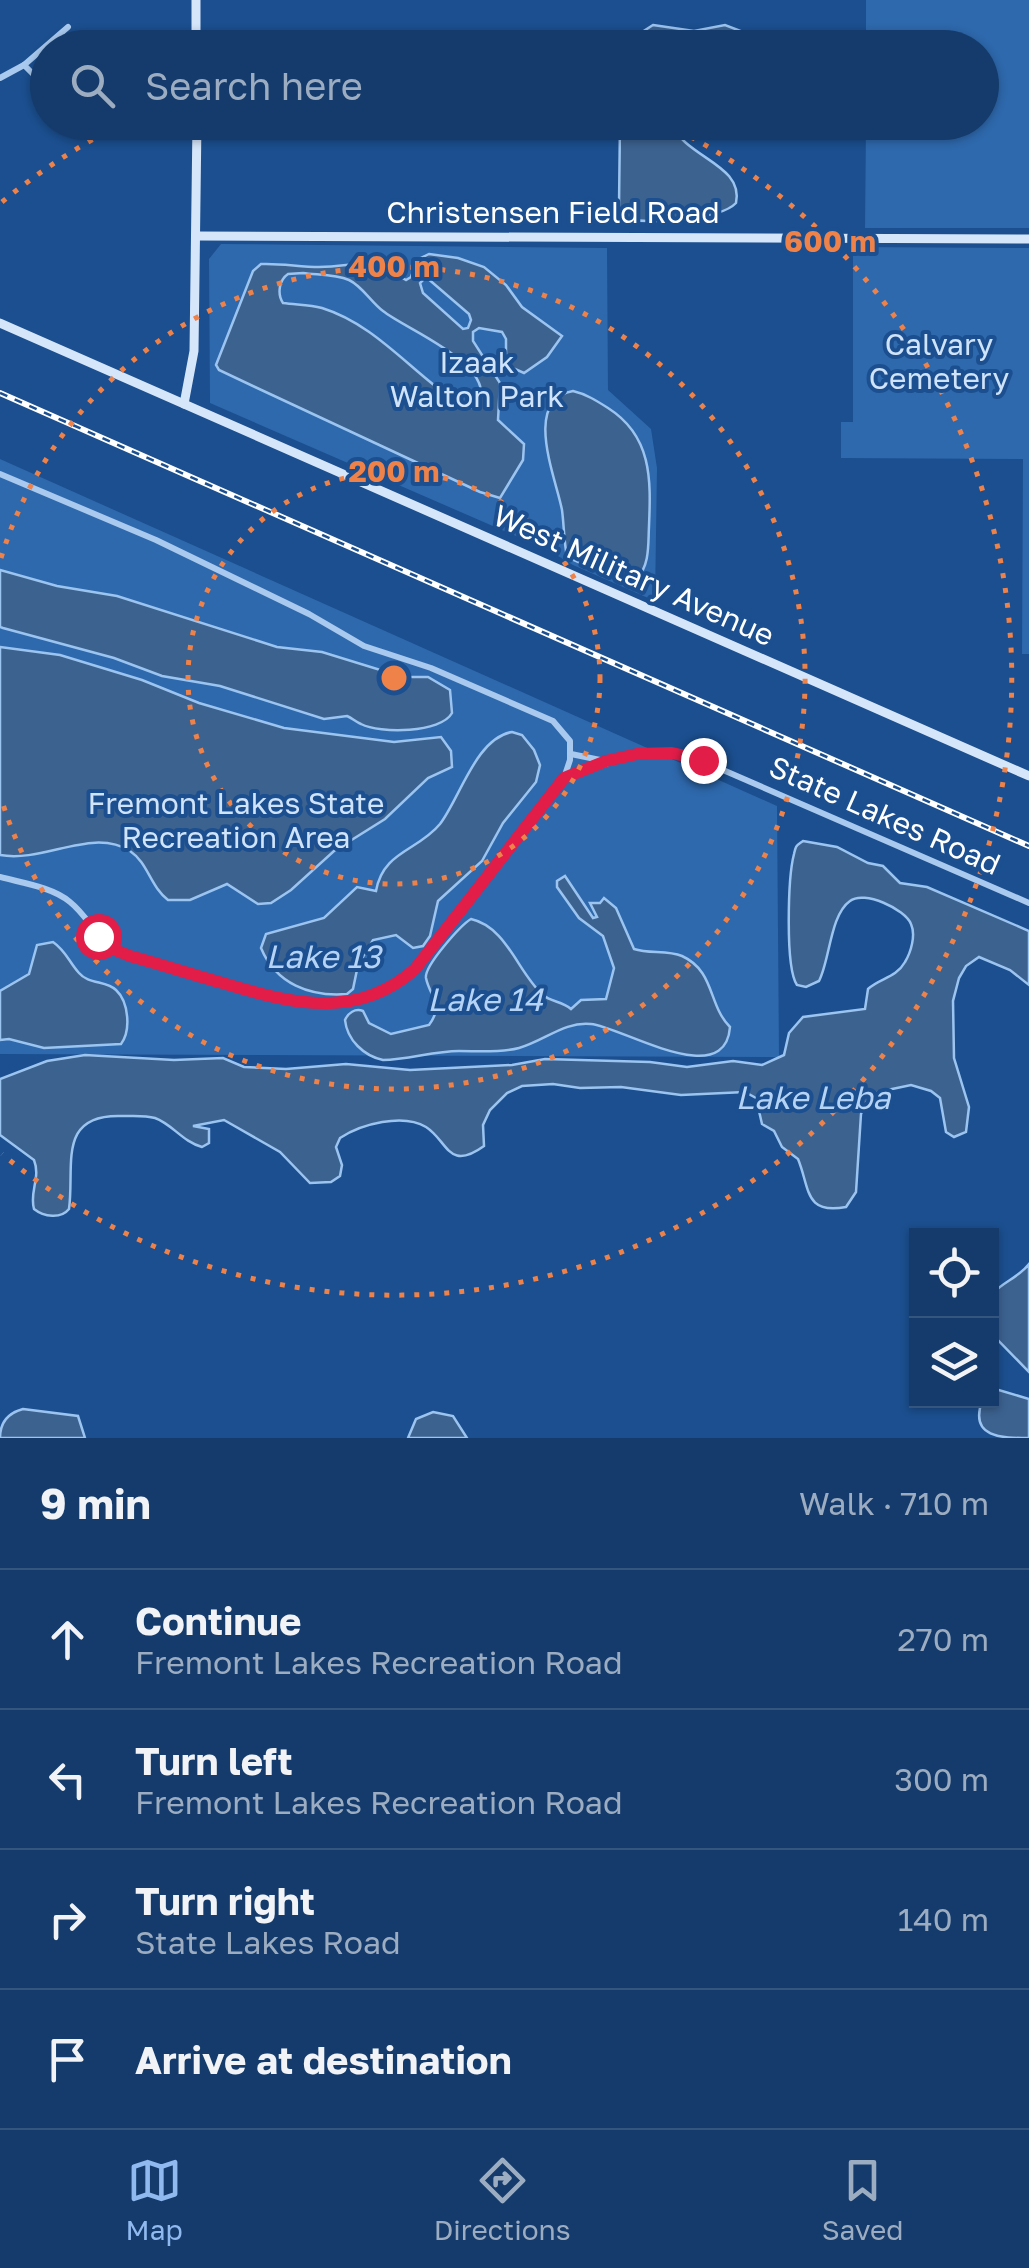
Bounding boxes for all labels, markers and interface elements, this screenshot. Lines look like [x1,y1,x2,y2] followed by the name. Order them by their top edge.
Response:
[30,30,999,140] search box
[65,58,120,113] icon: search
[145,63,363,108] text: Search here
[386,194,720,230] street label: Christensen Field Road
[784,223,876,259] text: 600 m
[348,248,440,284] text: 400 m
[869,326,1009,396] park label: Calvary Cemetery
[390,344,564,414] park label: Izaak Walton Park
[348,453,440,489] text: 200 m
[488,497,780,653] street label: West Military Avenue
[376,660,412,696] centre of rings
[681,738,727,784] route end
[764,748,1006,882] street label: State Lakes Road
[88,785,385,855] park label: Fremont Lakes State Recreation Area
[76,914,122,960] route start
[266,937,384,975] water label: Lake 13
[427,980,544,1018] water label: Lake 14
[736,1078,892,1116] water label: Lake Leba
[909,1228,999,1408] map controls
[909,1228,999,1318] button: locate
[909,1318,999,1408] button: layers
[40,1478,151,1528] text: 9 min
[799,1484,989,1522] text: Walk · 710 m
[135,1598,301,1643] text: Continue
[40,1612,95,1667] icon: ahead
[897,1620,989,1658] text: 270 m
[135,1643,623,1681] text: Fremont Lakes Recreation Road
[135,1738,293,1783] text: Turn left
[40,1752,95,1807] icon: left
[894,1760,989,1798] text: 300 m
[135,1783,623,1821] text: Fremont Lakes Recreation Road
[135,1878,315,1923] text: Turn right
[40,1892,95,1947] icon: right
[898,1900,989,1938] text: 140 m
[135,1923,401,1961] text: State Lakes Road
[40,2032,95,2087] icon: arrive
[135,2037,512,2082] text: Arrive at destination
[126,2153,183,2246] tab: Map
[434,2153,571,2246] tab: Directions
[822,2153,903,2246] tab: Saved

